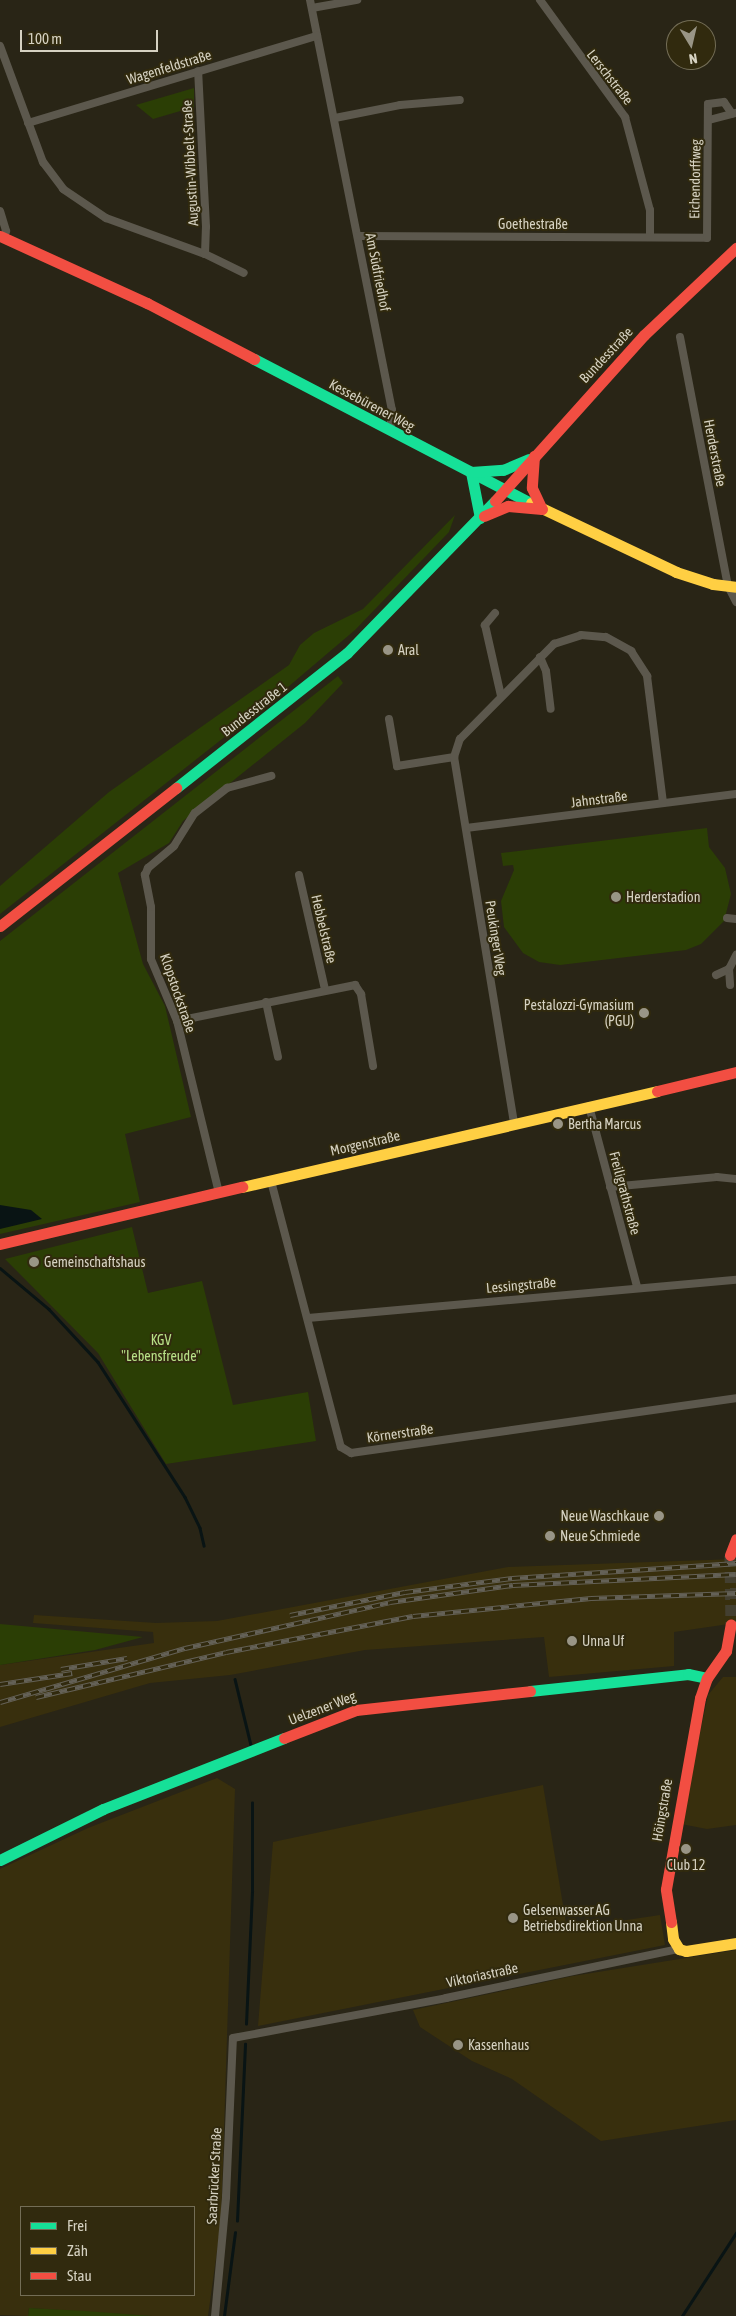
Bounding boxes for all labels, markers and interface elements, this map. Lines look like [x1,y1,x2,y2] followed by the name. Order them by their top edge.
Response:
[22,20,160,52] scale bar
[666,20,716,70] north arrow
[28,30,62,47] text: 100 m
[125,46,213,88] street label: Wagenfeldstraße
[583,46,637,108] street label: Lerschstraße
[688,50,699,67] text: N
[178,99,202,227] street label: Augustin-Wibbelt-Straße
[686,139,704,219] street label: Eichendorffweg
[498,216,568,232] street label: Goethestraße
[362,231,394,313] street label: Am Südfriedhof
[576,324,636,386] street label: Bundesstraße
[326,375,418,435] street label: Kessebürener Weg
[700,418,730,488] street label: Herderstraße
[398,642,419,658] place label: Aral
[382,644,394,656] marker: Aral
[218,678,290,740] street label: Bundesstraße 1
[570,787,628,811] street label: Jahnstraße
[626,889,700,905] place label: Herderstadion
[610,891,622,903] marker: Herderstadion
[308,893,340,965] street label: Hebbelstraße
[482,899,510,977] street label: Peukinger Weg
[157,951,199,1035] street label: Klopstockstraße
[524,997,634,1030] place label: Pestalozzi-Gymasium (PGU)
[638,1007,650,1019] marker: Pestalozzi-Gymasium (PGU)
[568,1116,641,1132] place label: Bertha Marcus
[552,1118,564,1130] marker: Bertha Marcus
[329,1127,401,1159] street label: Morgenstraße
[606,1150,644,1236] street label: Freiligrathstraße
[44,1254,145,1270] place label: Gemeinschaftshaus
[28,1256,40,1268] marker: Gemeinschaftshaus
[485,1274,557,1296] street label: Lessingstraße
[121,1332,201,1364] park label: KGV "Lebensfreude"
[366,1420,434,1446] street label: Körnerstraße
[560,1508,649,1524] place label: Neue Waschkaue
[653,1510,665,1522] marker: Neue Waschkaue
[560,1528,640,1544] place label: Neue Schmiede
[544,1530,556,1542] marker: Neue Schmiede
[582,1633,624,1649] place label: Unna Uf
[566,1635,578,1647] marker: Unna Uf
[286,1687,358,1729] street label: Uelzener Weg
[648,1778,676,1842] street label: Höingstraße
[680,1843,692,1855] marker: Club 12
[667,1857,705,1873] place label: Club 12
[523,1902,643,1934] place label: Gelsenwasser AG Betriebsdirektion Unna
[507,1912,519,1924] marker: Gelsenwasser AG Betriebsdirektion Unna
[445,1959,519,1991] street label: Viktoriastraße
[468,2037,529,2053] place label: Kassenhaus
[452,2039,464,2051] marker: Kassenhaus
[203,2127,225,2225] street label: Saarbrücker Straße
[20,2206,195,2296] legend
[67,2217,87,2234] text: Frei
[67,2242,88,2259] text: Zäh
[67,2267,92,2284] text: Stau

